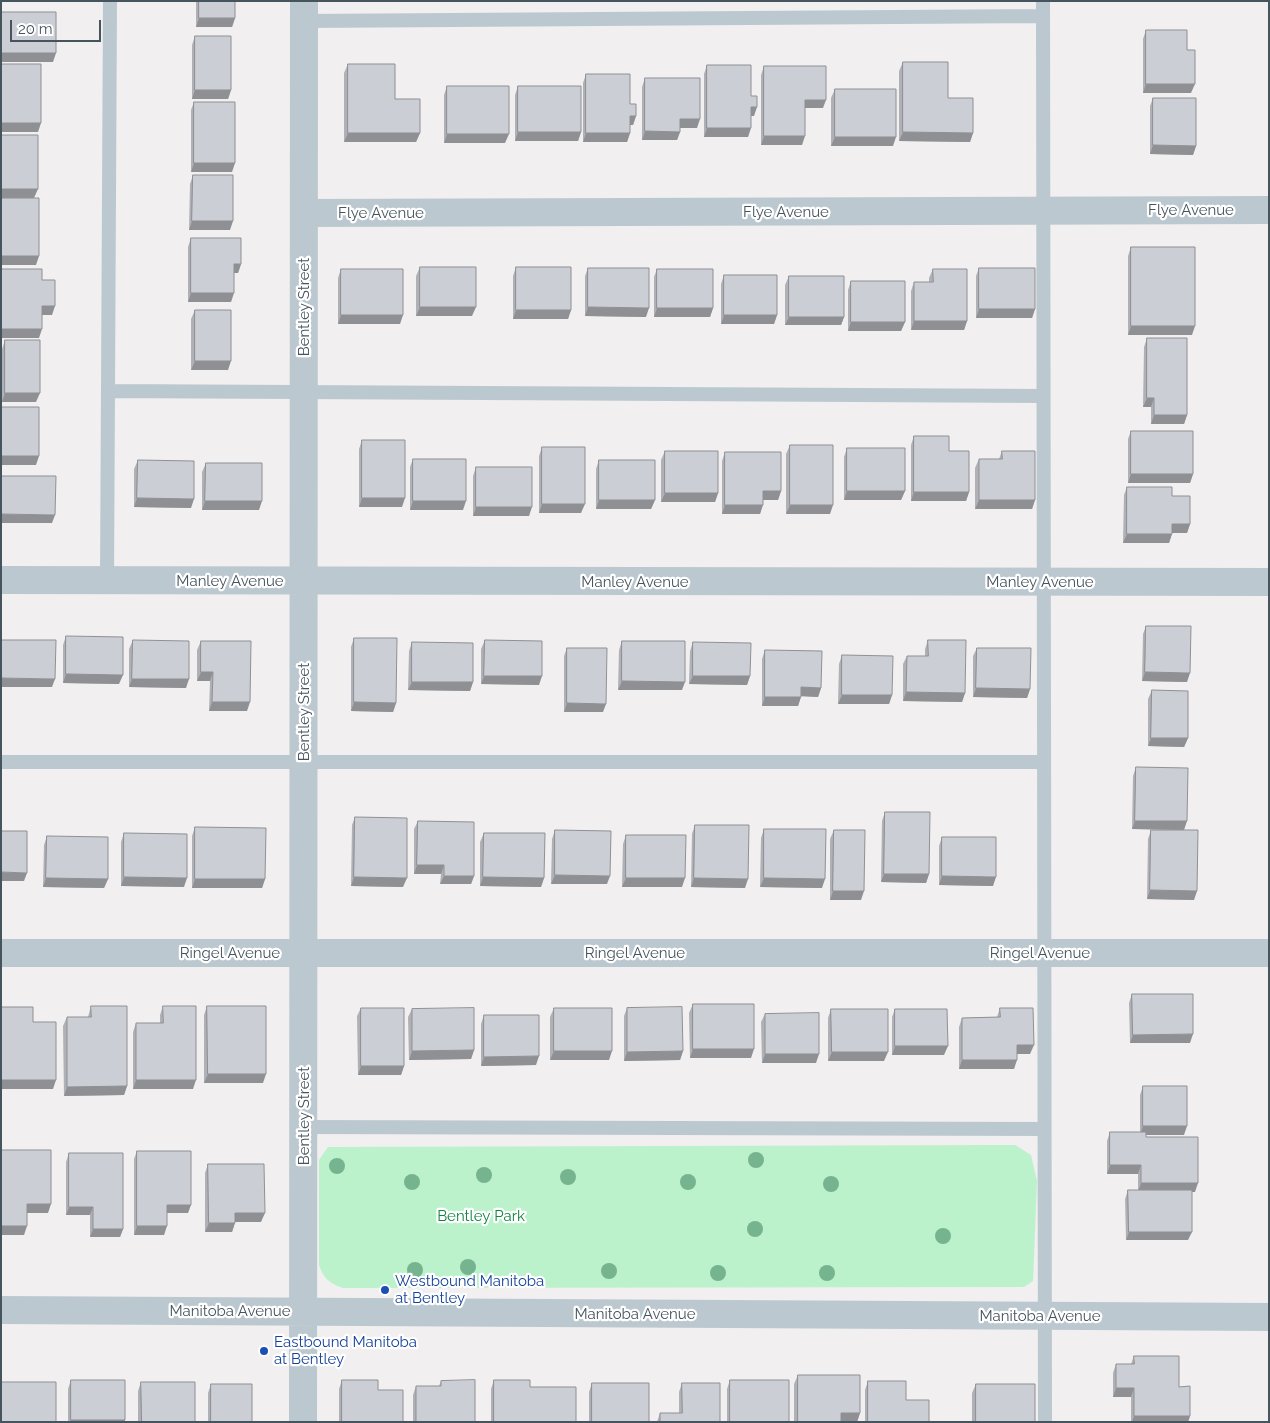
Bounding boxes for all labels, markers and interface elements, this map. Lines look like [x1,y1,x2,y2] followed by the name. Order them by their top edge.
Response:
[12,10,104,42] scale bar
[18,20,53,38] text: 20 m
[1148,201,1234,219] street label: Flye Avenue
[743,203,829,221] street label: Flye Avenue
[338,204,424,222] street label: Flye Avenue
[295,258,313,356] street label: Bentley Street
[176,572,284,590] street label: Manley Avenue
[581,573,689,591] street label: Manley Avenue
[986,573,1094,591] street label: Manley Avenue
[295,663,313,761] street label: Bentley Street
[180,944,280,962] street label: Ringel Avenue
[585,944,685,962] street label: Ringel Avenue
[990,944,1090,962] street label: Ringel Avenue
[295,1067,313,1165] street label: Bentley Street
[437,1207,525,1225] park label: Bentley Park
[395,1272,544,1307] place label: Westbound Manitoba at Bentley
[379,1284,391,1296] marker: Westbound Manitoba at Bentley
[170,1302,290,1320] street label: Manitoba Avenue
[575,1305,695,1323] street label: Manitoba Avenue
[980,1307,1100,1325] street label: Manitoba Avenue
[274,1333,417,1368] place label: Eastbound Manitoba at Bentley
[258,1345,270,1357] marker: Eastbound Manitoba at Bentley

